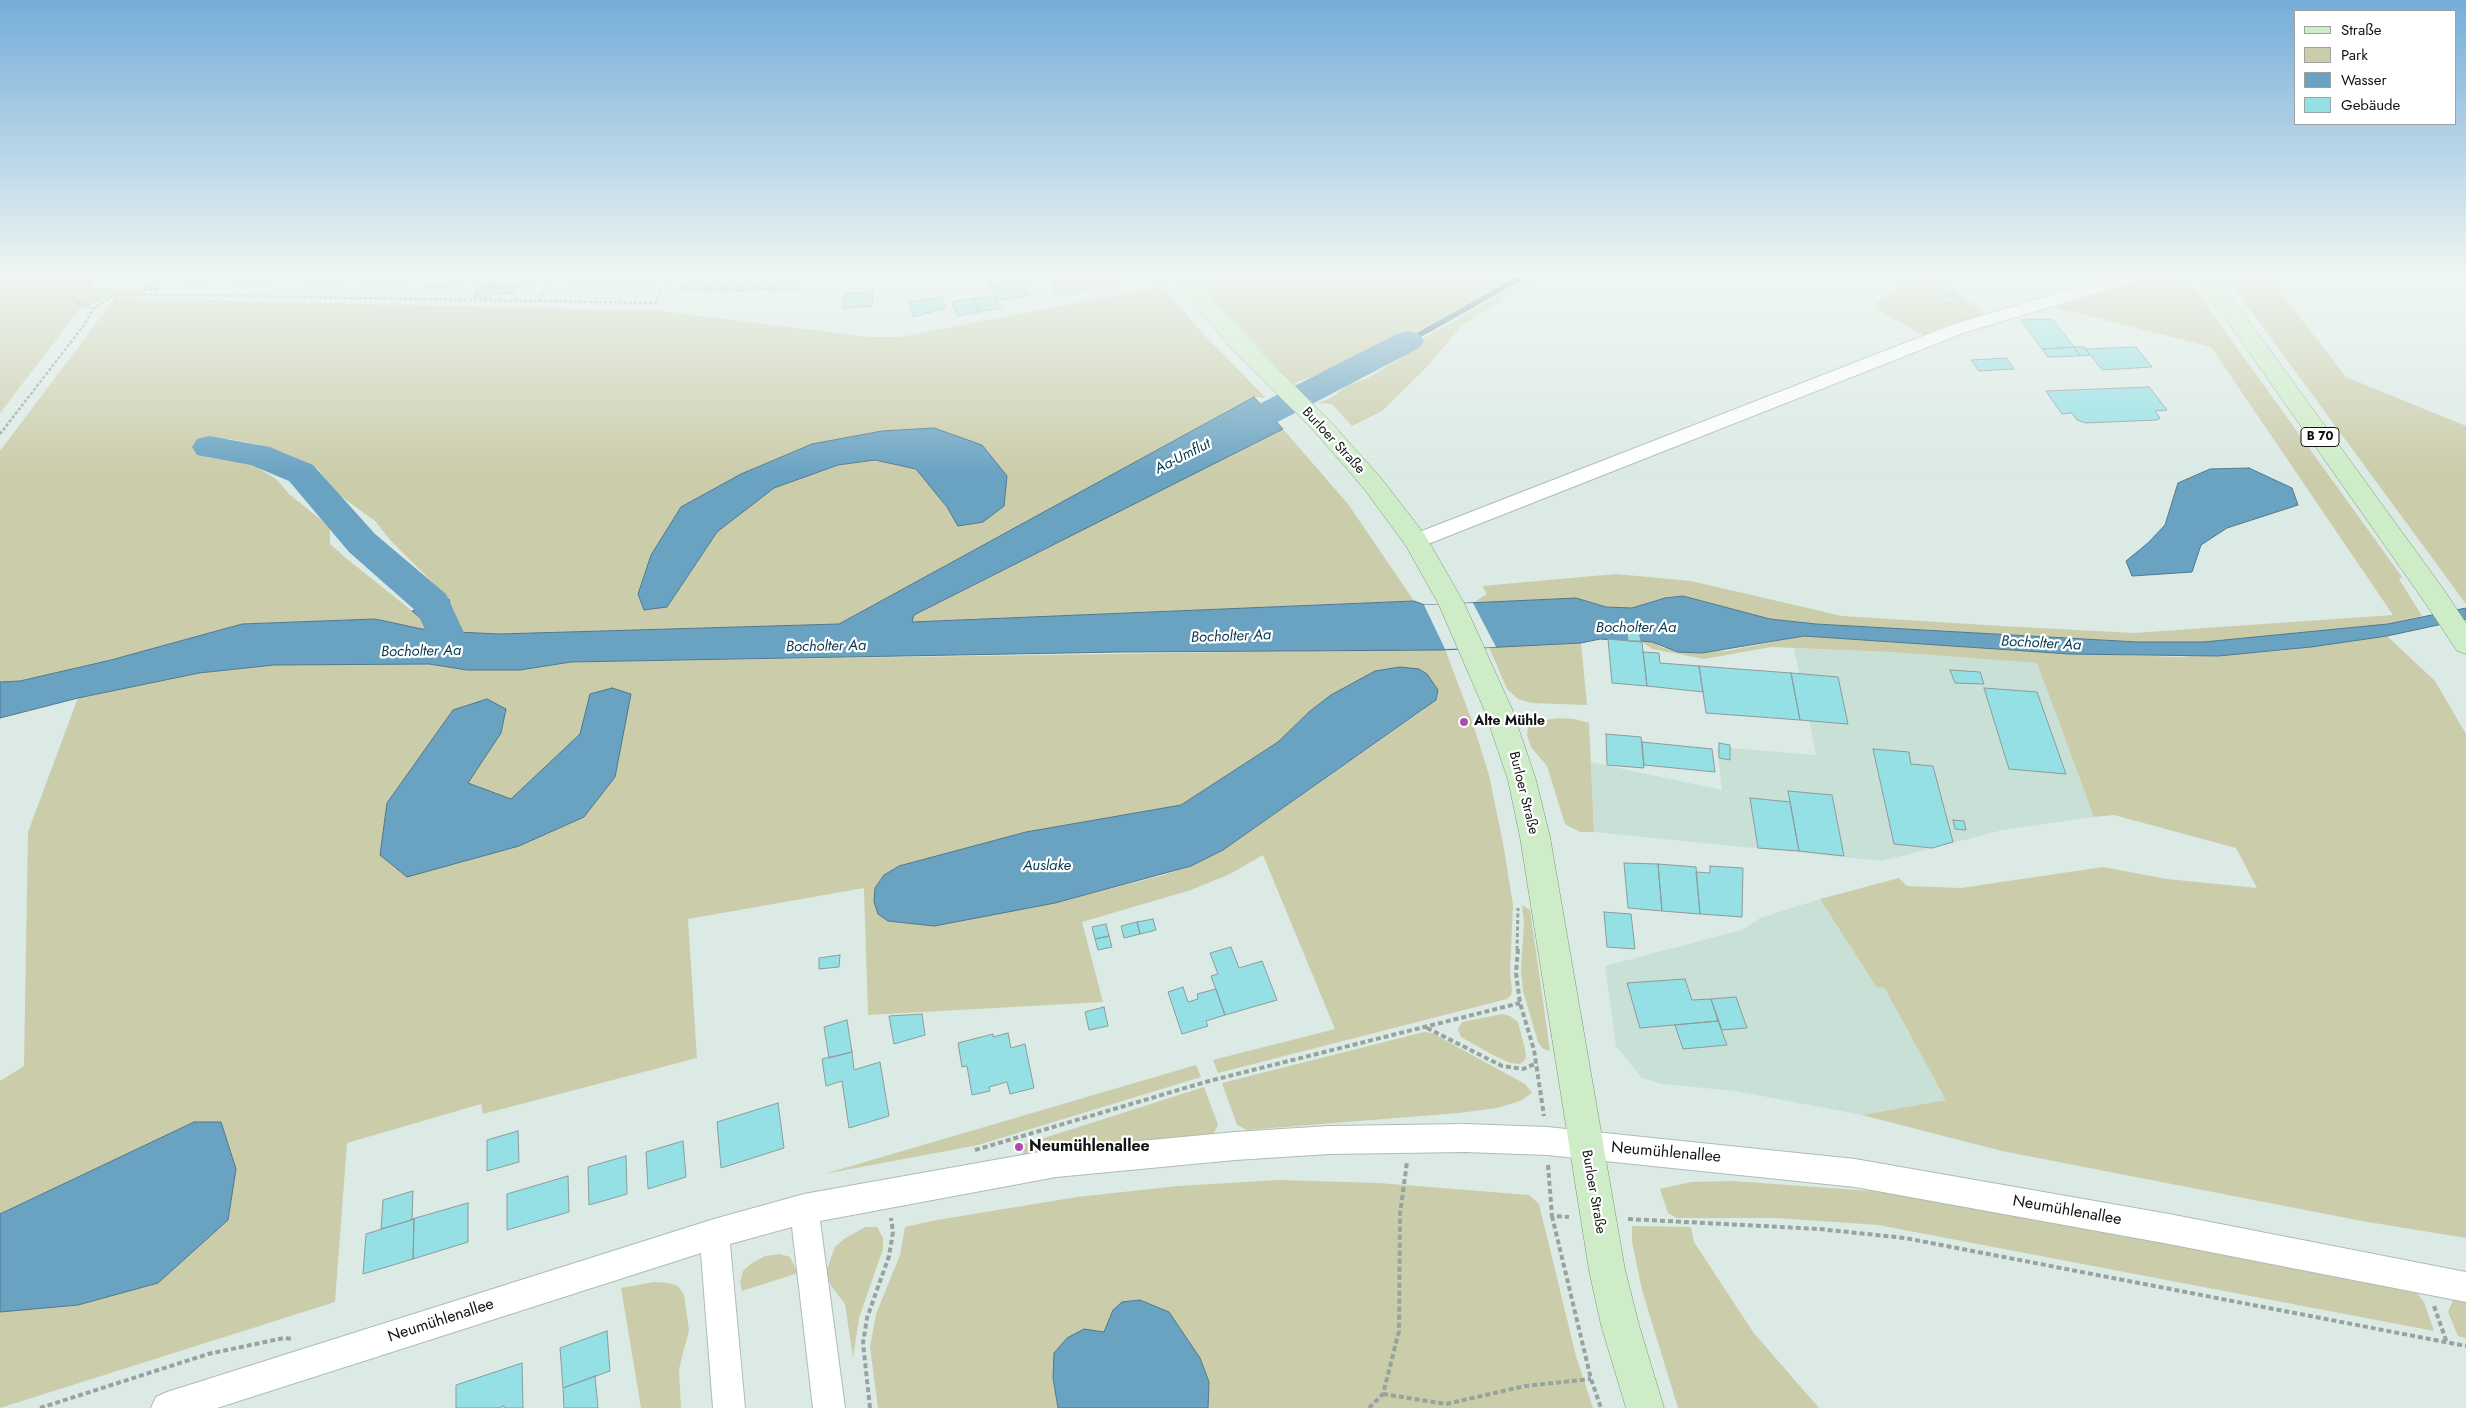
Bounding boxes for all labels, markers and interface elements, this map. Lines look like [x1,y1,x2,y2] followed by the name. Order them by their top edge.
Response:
[2294,10,2456,125] legend
[2341,19,2381,41] text: Straße
[2341,44,2368,66] text: Park
[2341,69,2387,91] text: Wasser
[2341,94,2400,116] text: Gebäude
[1298,404,1368,478] street label: Burloer Straße
[2301,428,2339,447] road number: B 70
[1152,435,1214,479] water label: Aa-Umflut
[1596,619,1676,637] water label: Bocholter Aa
[1191,627,1271,647] water label: Bocholter Aa
[2000,633,2082,655] water label: Bocholter Aa
[786,637,866,657] water label: Bocholter Aa
[381,642,461,662] water label: Bocholter Aa
[1474,714,1545,730] place label: Alte Mühle
[1458,716,1470,728] marker: Alte Mühle
[1505,750,1541,836] street label: Burloer Straße
[1023,857,1071,875] water label: Auslake
[1029,1137,1150,1157] place label: Neumühlenallee
[1610,1139,1722,1167] street label: Neumühlenallee
[1013,1141,1025,1153] marker: Neumühlenallee
[1577,1149,1609,1235] street label: Burloer Straße
[2011,1192,2123,1230] street label: Neumühlenallee
[386,1295,496,1347] street label: Neumühlenallee

